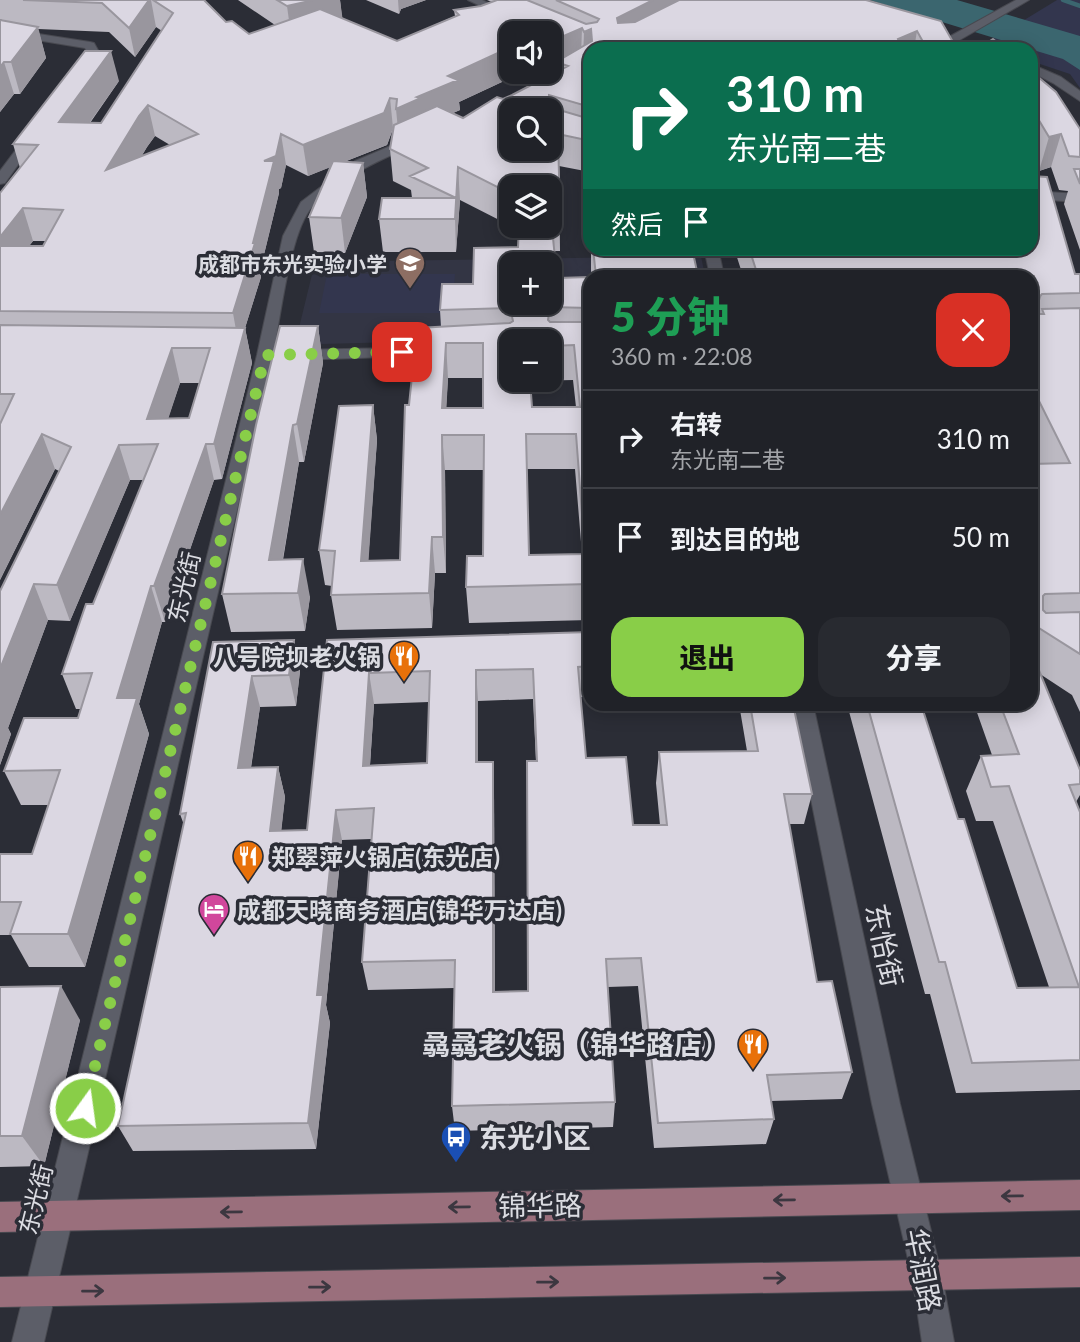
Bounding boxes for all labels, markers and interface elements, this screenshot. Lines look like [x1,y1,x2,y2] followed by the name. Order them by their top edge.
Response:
[499,21,562,392] map controls
[499,21,562,84] button: sound
[726,64,864,122] text: 310 m
[611,70,702,161] icon: right
[499,98,562,161] button: search
[726,128,886,167] text: 东光南二巷
[499,175,562,238] button: layers
[677,203,715,241] icon: arrive
[611,208,663,240] text: 然后
[393,246,427,290] school or university icon: 成都市东光实验小学
[198,251,387,276] place label: 成都市东光实验小学
[499,252,562,315] button: +
[611,291,729,341] text: 5 分钟
[936,293,1010,367] button: close
[372,322,432,382] pin
[499,329,562,392] button: −
[383,333,421,371] icon: arrive
[611,342,753,370] text: 360 m · 22:08
[670,408,722,440] text: 右转
[611,420,649,458] icon: right
[937,423,1010,455] text: 310 m
[670,445,785,473] text: 东光南二巷
[611,518,649,556] icon: arrive
[952,521,1010,553] text: 50 m
[670,523,800,555] text: 到达目的地
[161,549,205,625] street label: 东光街
[611,617,804,697] button: 退出
[818,617,1010,697] button: 分享
[387,639,421,683] restaurant icon: 八号院坝老火锅
[213,642,381,671] place label: 八号院坝老火锅
[231,839,265,883] restaurant icon: 郑翠萍火锅店(东光店)
[271,842,500,871] place label: 郑翠萍火锅店(东光店)
[197,892,231,936] hotel icon: 成都天晓商务酒店(锦华万达店)
[237,895,562,924] place label: 成都天晓商务酒店(锦华万达店)
[860,900,910,990] street label: 东怡街
[422,1027,730,1061] place label: 骉骉老火锅（锦华路店）
[736,1027,770,1071] restaurant icon: 骉骉老火锅（锦华路店）
[48,1071,122,1145] position arrow
[439,1120,473,1164] bus stop icon: 东光小区
[479,1120,591,1154] place label: 东光小区
[12,1161,58,1237] street label: 东光街
[498,1187,582,1223] street label: 锦华路
[1001,1189,1024,1203] one-way arrow
[773,1194,796,1207] one-way arrow
[448,1200,471,1214] one-way arrow
[220,1206,243,1219] one-way arrow
[899,1226,949,1314] street label: 华润路
[763,1272,786,1285] one-way arrow
[536,1276,559,1289] one-way arrow
[308,1280,331,1293] one-way arrow
[81,1284,104,1297] one-way arrow

